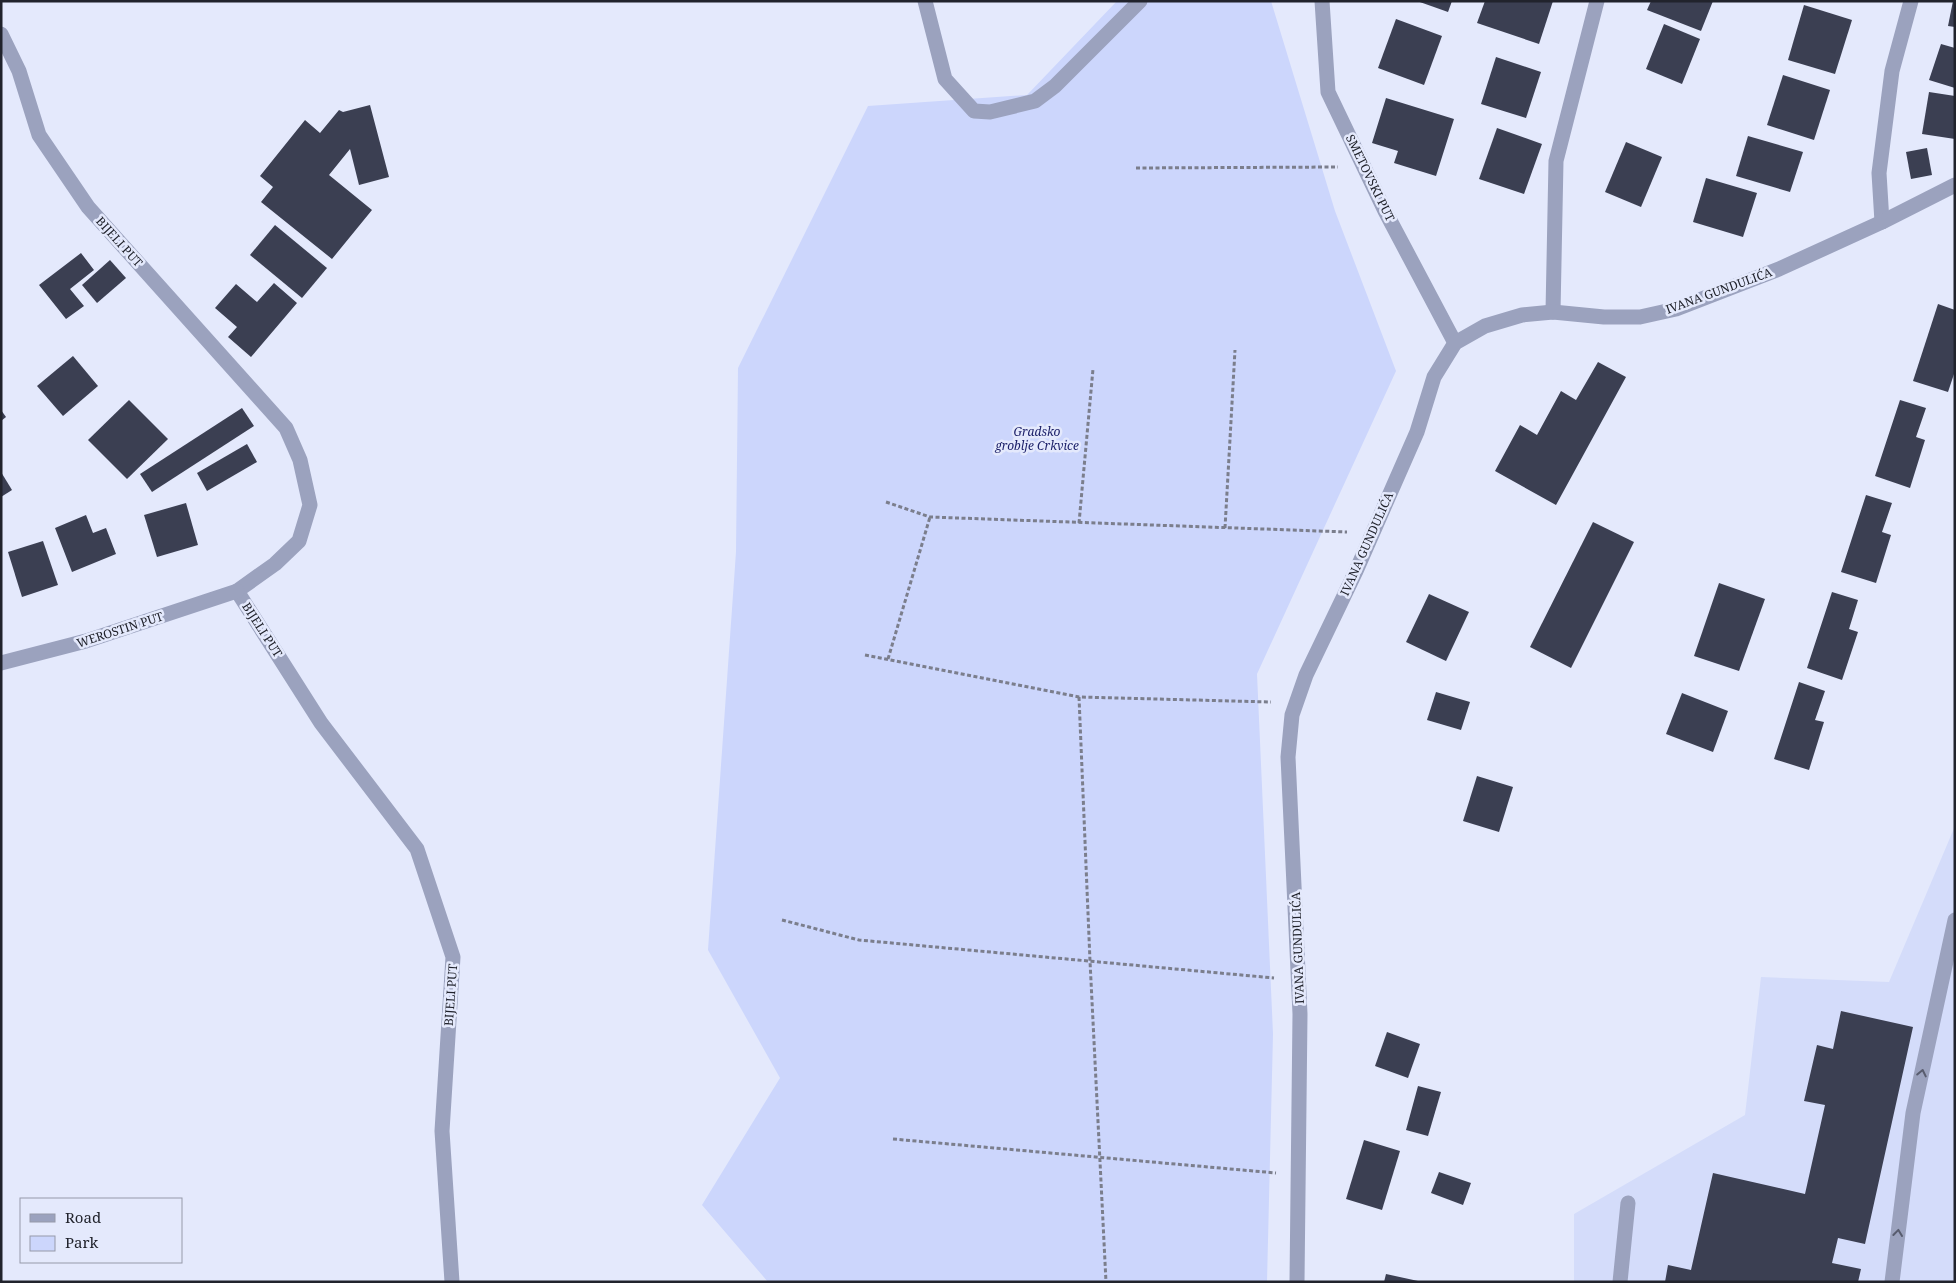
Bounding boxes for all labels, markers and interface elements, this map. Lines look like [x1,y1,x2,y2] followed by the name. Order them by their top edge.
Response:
[1342,131,1399,225] street label: SMETOVSKI PUT
[92,213,147,271] street label: BIJELI PUT
[1663,263,1775,318] street label: IVANA GUNDULIĆA
[994,423,1079,454] park label: Gradsko groblje Crkvice
[1336,489,1397,598] street label: IVANA GUNDULIĆA
[238,599,287,661] street label: BIJELI PUT
[74,607,166,652] street label: WEROSTIN PUT
[1287,891,1308,1004] street label: IVANA GUNDULIĆA
[440,963,461,1027] street label: BIJELI PUT
[1916,1068,1927,1077] one-way arrow
[20,1198,182,1263] legend
[65,1207,101,1227] text: Road
[1892,1229,1903,1237] one-way arrow
[65,1232,99,1252] text: Park

